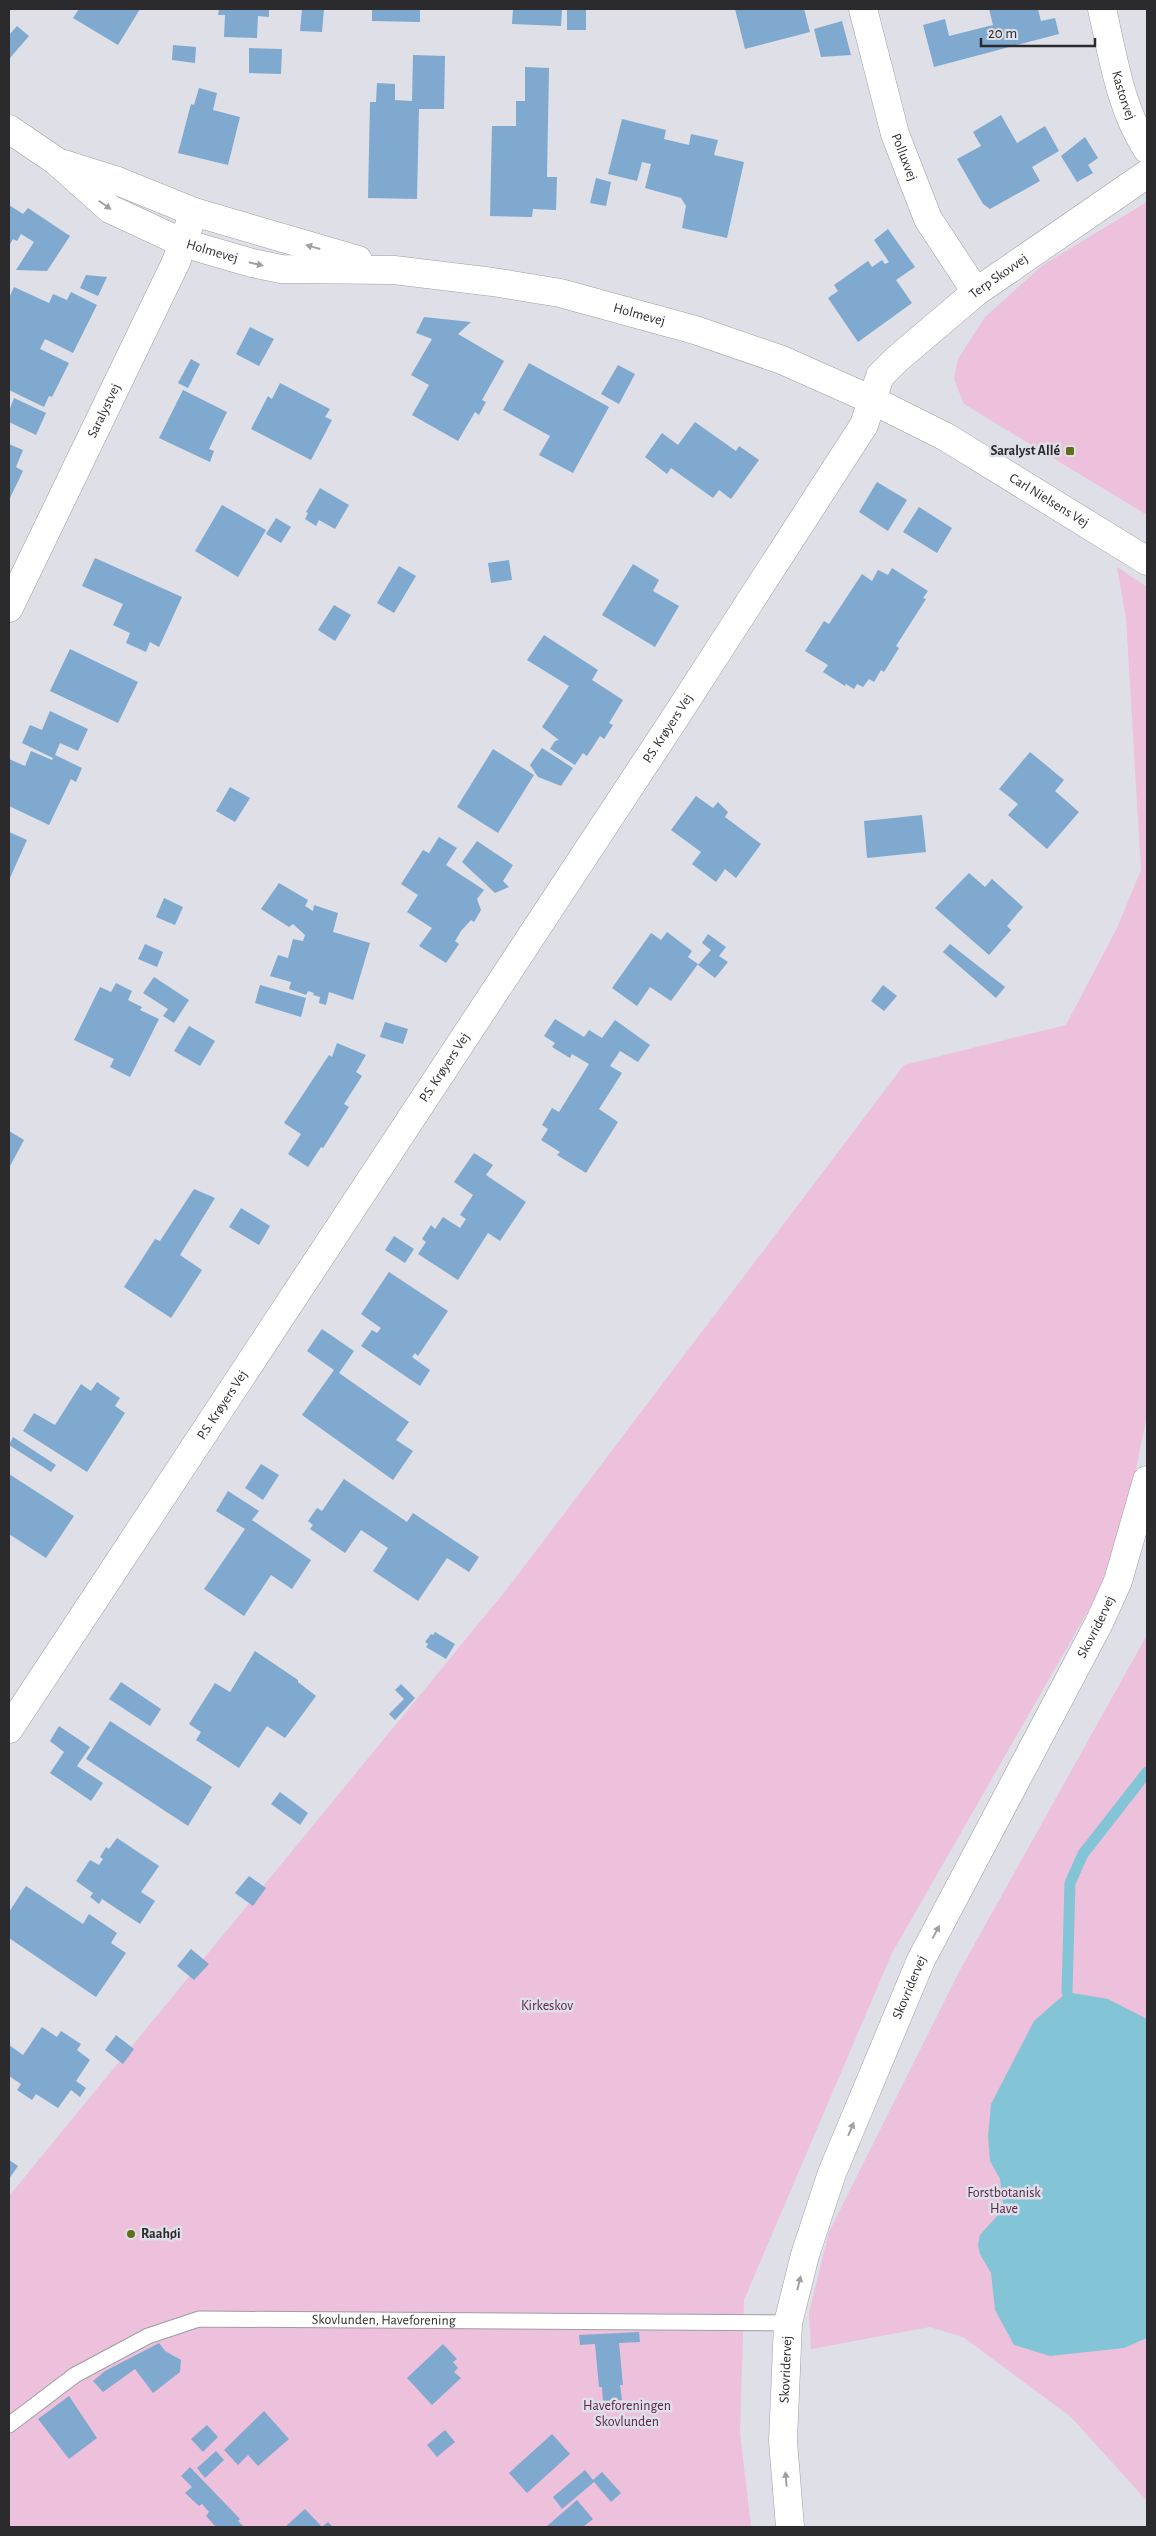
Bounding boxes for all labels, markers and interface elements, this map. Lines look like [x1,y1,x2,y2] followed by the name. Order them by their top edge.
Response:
[981,15,1095,47] scale bar
[988,26,1017,41] text: 20 m
[1109,69,1138,122] street label: Kastorvej
[889,132,920,183] street label: Polluxvej
[98,200,112,210] one-way arrow
[185,237,240,266] street label: Holmevej
[306,243,321,251] one-way arrow
[967,251,1030,301] street label: Terp Skovvej
[248,260,263,268] one-way arrow
[612,301,667,329] street label: Holmevej
[85,381,123,440] street label: Saralystvej
[990,444,1060,458] place label: Saralyst Allé
[1064,445,1076,457] marker: Saralyst Allé
[1007,471,1091,530] street label: Carl Nielsens Vej
[640,691,696,766] street label: P.S. Krøyers Vej
[417,1030,472,1105] street label: P.S. Krøyers Vej
[195,1368,250,1442] street label: P.S. Krøyers Vej
[1075,1594,1117,1660] street label: Skovridervej
[932,1925,940,1939] one-way arrow
[890,1953,929,2021] street label: Skovridervej
[521,1999,573,2013] park label: Kirkeskov
[847,2122,855,2136] one-way arrow
[967,2186,1041,2216] park label: Forstbotanisk Have
[141,2227,181,2241] place label: Raahøi
[125,2228,137,2240] marker: Raahøi
[795,2275,803,2290] one-way arrow
[312,2313,456,2328] street label: Skovlunden, Haveforening
[778,2335,794,2403] street label: Skovridervej
[583,2399,671,2429] park label: Haveforeningen Skovlunden
[782,2470,790,2486] one-way arrow

